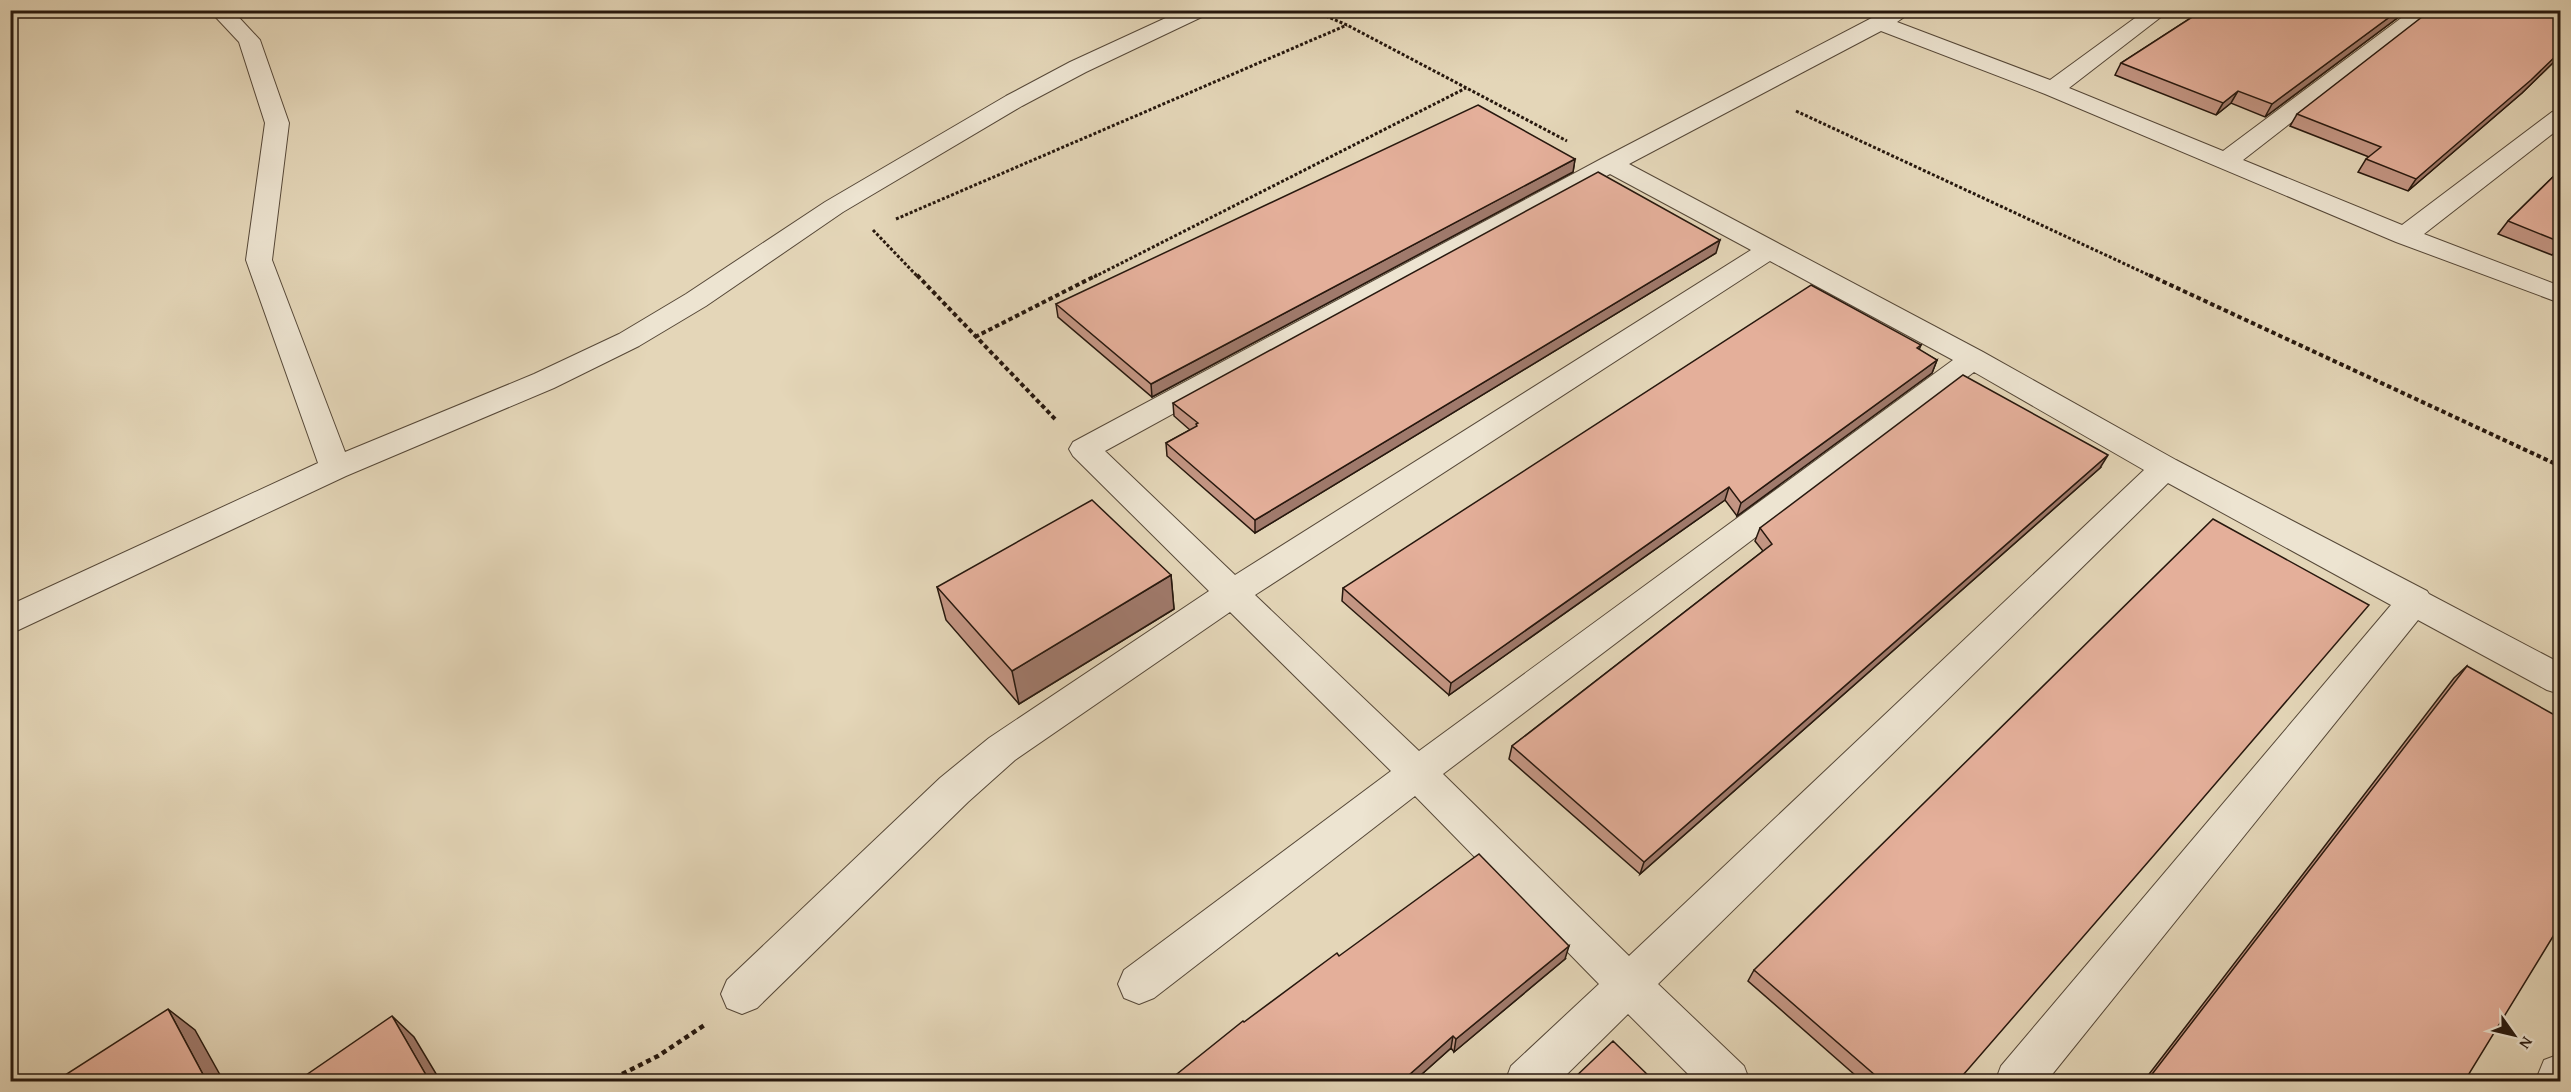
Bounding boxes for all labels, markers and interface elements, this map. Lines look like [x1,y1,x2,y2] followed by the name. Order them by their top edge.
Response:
[2484,1005,2544,1065] north arrow
[2513,1032,2539,1055] text: N

